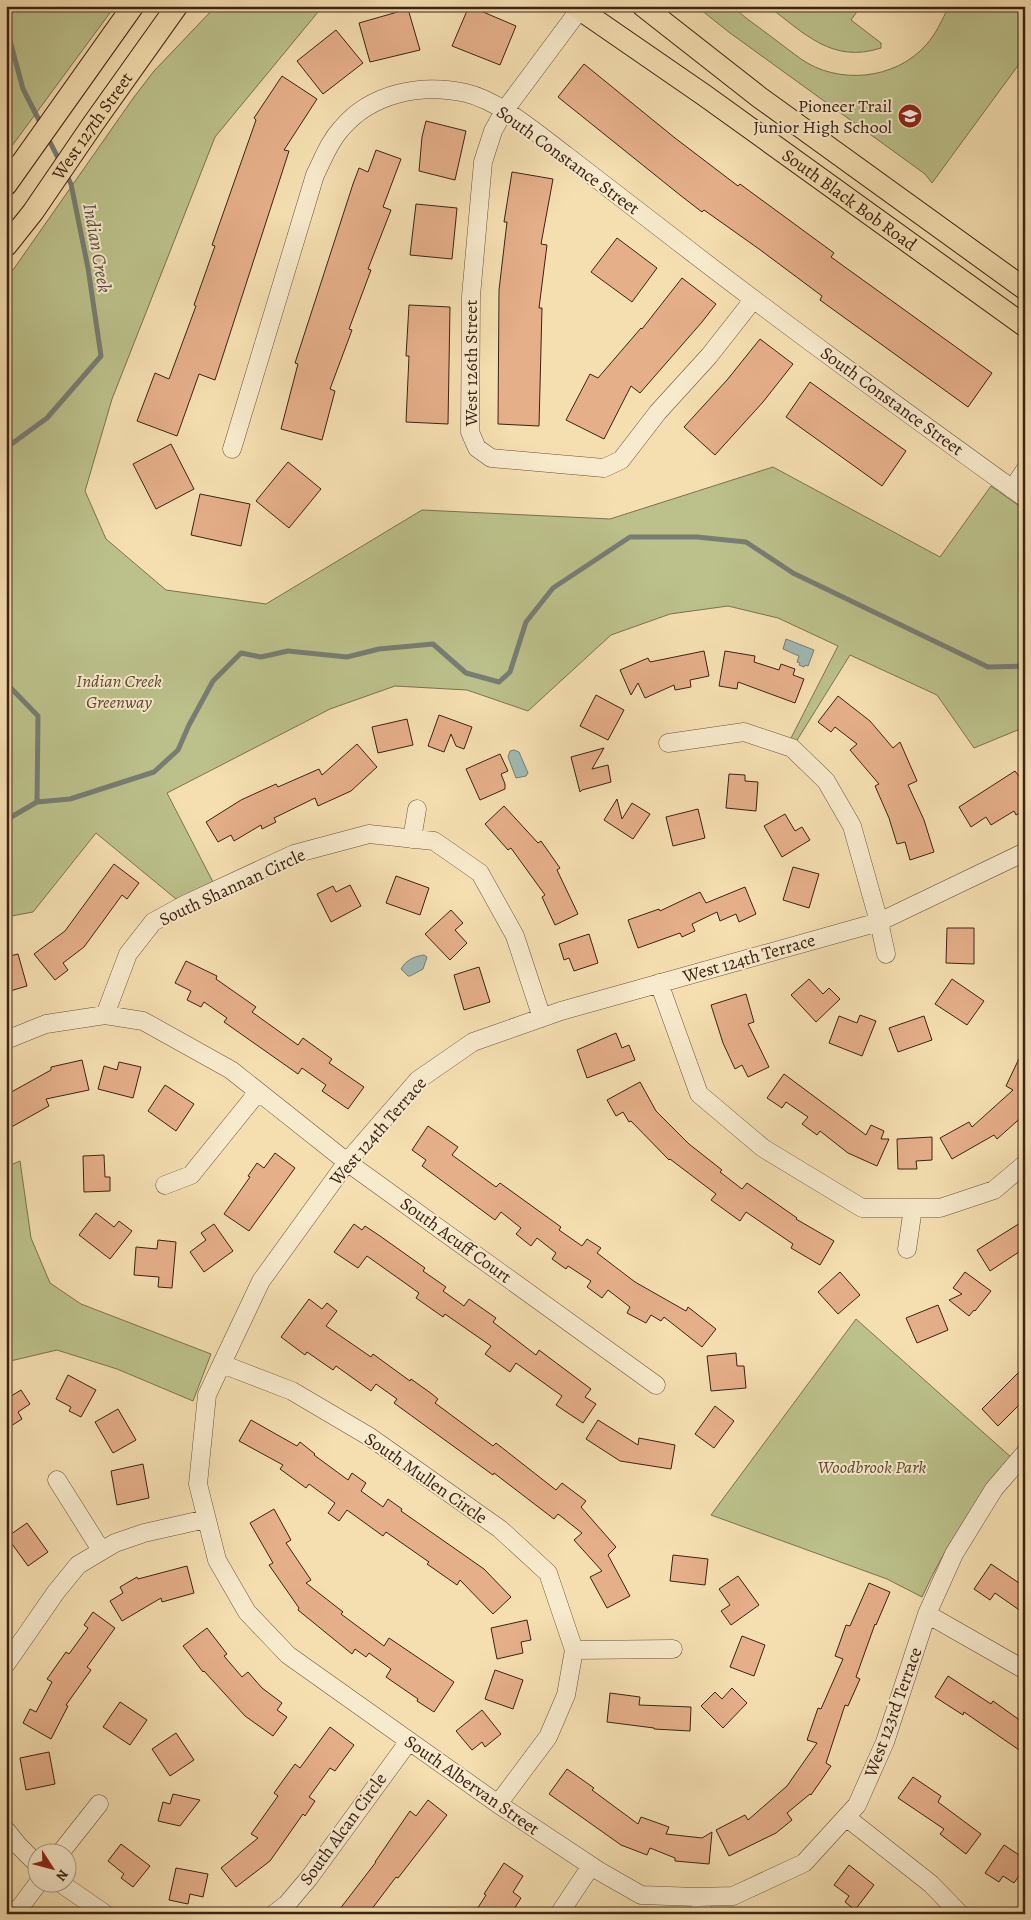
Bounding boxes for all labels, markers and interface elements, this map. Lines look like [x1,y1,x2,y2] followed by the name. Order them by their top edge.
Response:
[46,67,138,185] street label: West 127th Street
[753,94,893,139] place label: Pioneer Trail Junior High School
[492,100,644,220] street label: South Constance Street
[897,103,923,129] school or university icon: Pioneer Trail Junior High School
[777,143,922,257] street label: South Black Bob Road
[76,201,118,295] water label: Indian Creek
[459,300,483,427] street label: West 126th Street
[816,341,968,461] street label: South Constance Street
[76,669,162,714] park label: Indian Creek Greenway
[155,843,309,931] street label: South Shannan Circle
[679,928,818,989] street label: West 124th Terrace
[324,1072,432,1191] street label: West 124th Terrace
[396,1192,516,1289] street label: South Acuff Court
[360,1427,492,1529] street label: South Mullen Circle
[818,1455,926,1479] park label: Woodbrook Park
[858,1644,928,1781] street label: West 123rd Terrace
[400,1729,544,1841] street label: South Albervan Street
[294,1768,392,1890] street label: South Alcan Circle
[28,1842,78,1892] north arrow
[51,1866,73,1885] text: N

